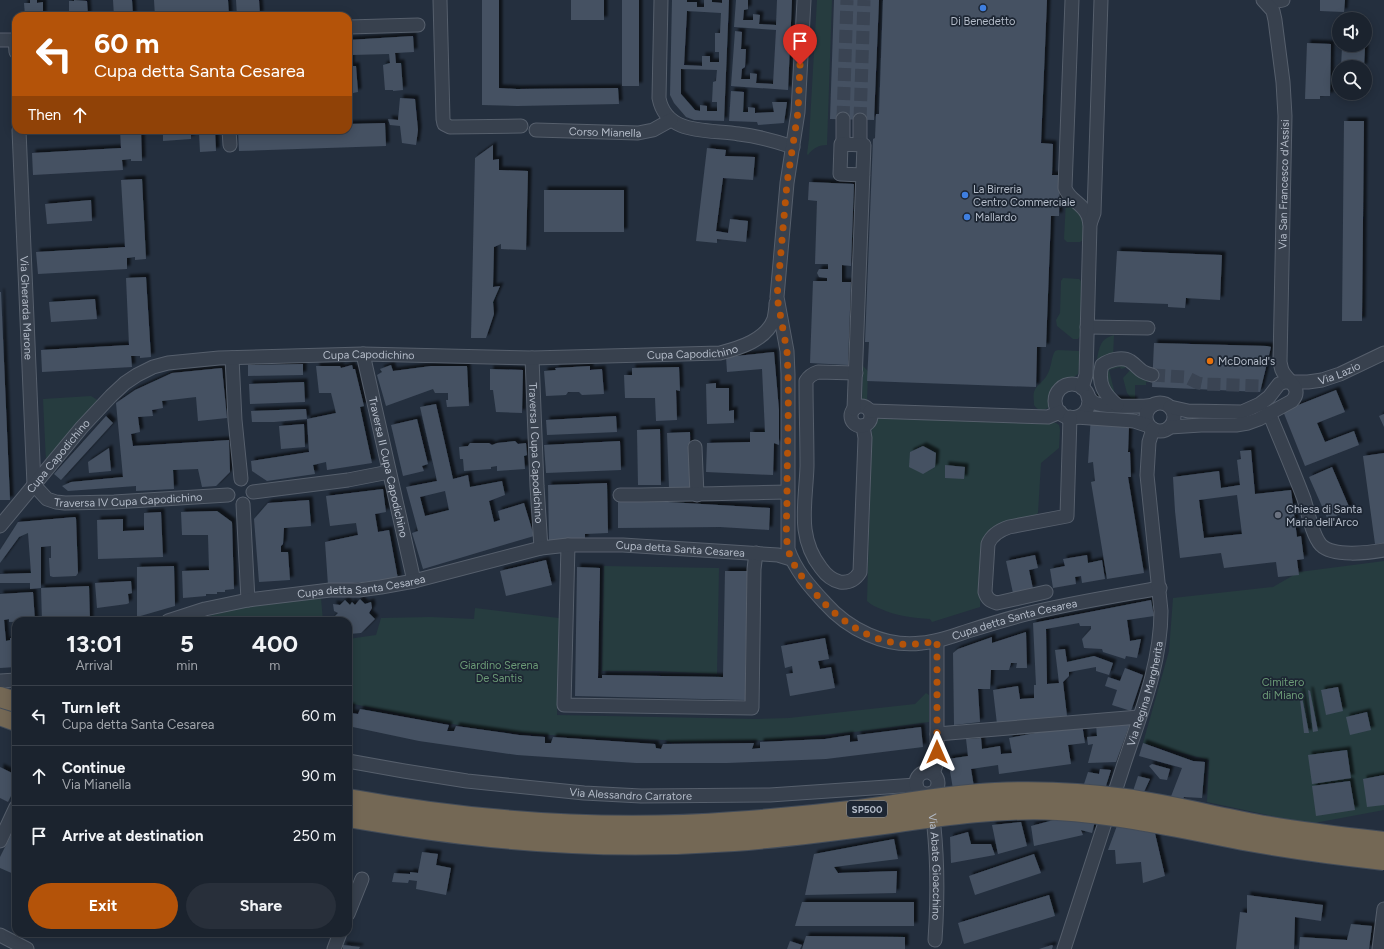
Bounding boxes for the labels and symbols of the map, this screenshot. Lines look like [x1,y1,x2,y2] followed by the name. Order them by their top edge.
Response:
[978,3,988,13] marker: Di Benedetto
[951,15,1015,28] place label: Di Benedetto
[783,24,817,65] pin
[1276,119,1292,249] street label: Via San Francesco d'Assisi
[569,125,642,140] street label: Corso Mianella
[973,183,1075,209] place label: La Birreria Centro Commerciale
[960,190,970,200] marker: La Birreria Centro Commerciale
[975,211,1017,224] place label: Mallardo
[962,212,972,222] marker: Mallardo
[17,256,35,360] street label: Via Gherarda Marone
[647,342,740,362] street label: Cupa Capodichino
[323,348,415,362] street label: Cupa Capodichino
[1218,355,1275,368] place label: McDonald's
[1205,356,1215,366] marker: McDonald's
[1317,359,1363,388] street label: Via Lazio
[526,382,545,524] street label: Traversa I Cupa Capodichino
[366,396,410,539] street label: Traversa II Cupa Capodichino
[24,417,93,496] street label: Cupa Capodichino
[53,491,203,510] street label: Traversa IV Cupa Capodichino
[1286,503,1362,529] place label: Chiesa di Santa Maria dell'Arco
[1273,510,1283,520] marker: Chiesa di Santa Maria dell'Arco
[616,539,745,560] street label: Cupa detta Santa Cesarea
[297,572,427,601] street label: Cupa detta Santa Cesarea
[950,597,1078,643] street label: Cupa detta Santa Cesarea
[1124,641,1166,748] street label: Via Regina Margherita
[460,659,538,685] park label: Giardino Serena De Santis
[1262,676,1304,702] park label: Cimitero di Miano
[916,731,958,773] position arrow
[569,786,692,803] street label: Via Alessandro Carratore
[847,801,887,817] road number: SP500
[926,813,943,920] street label: Via Abate Gioacchino

